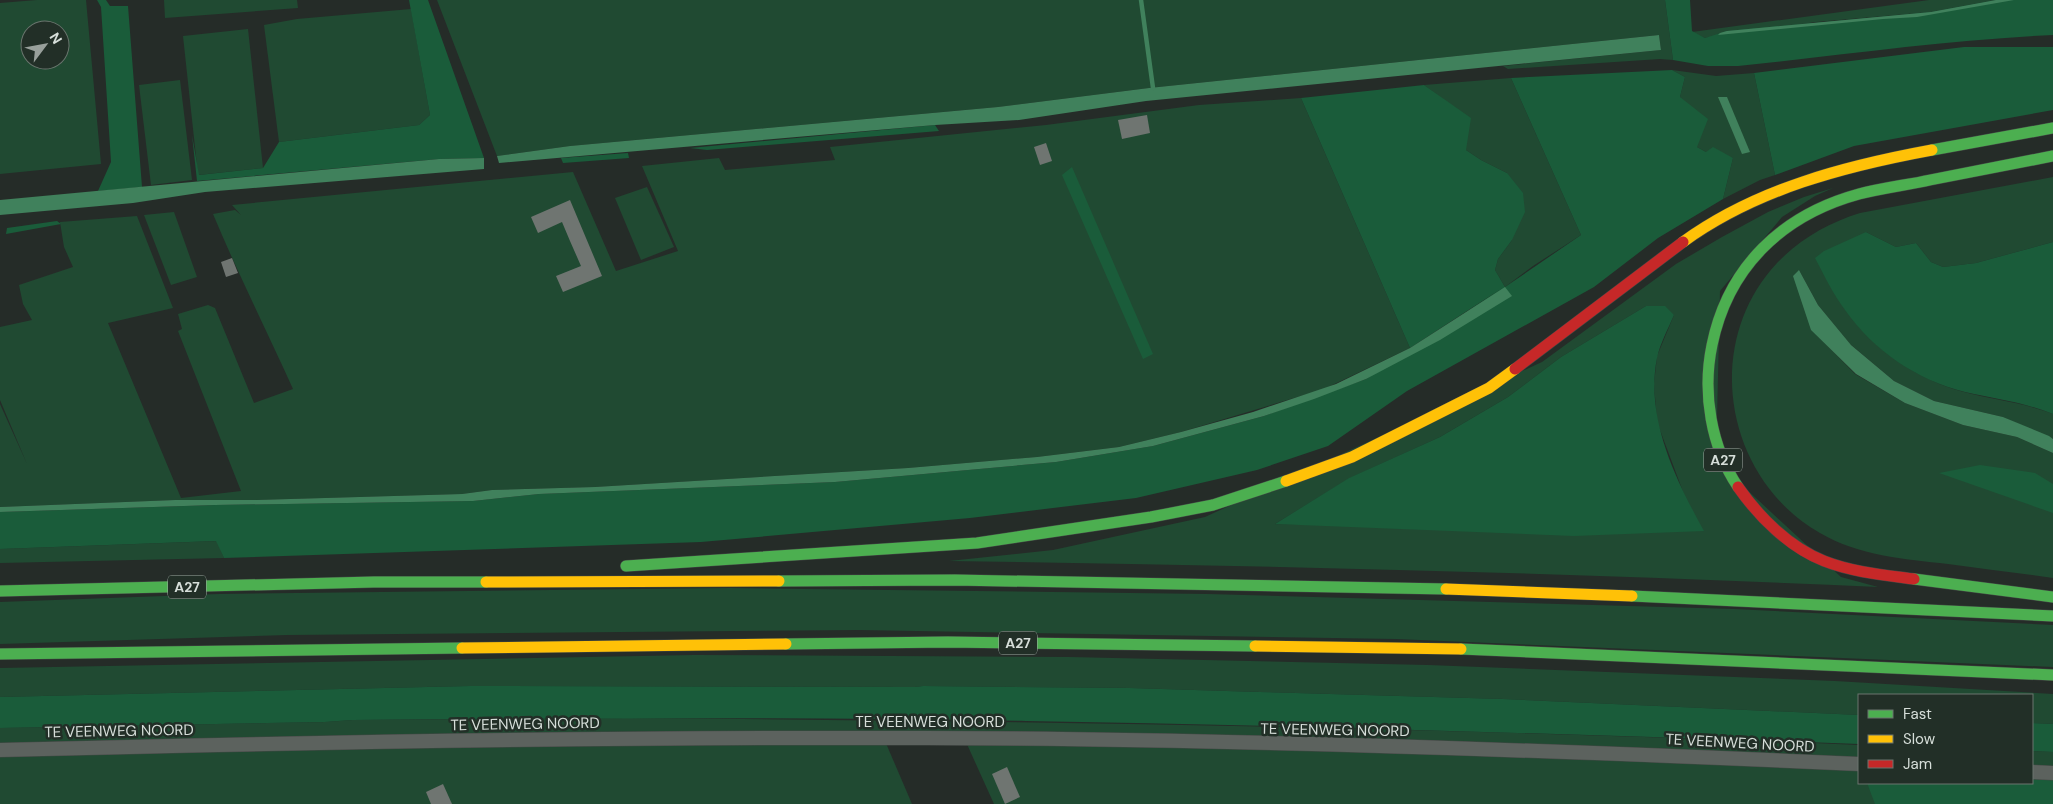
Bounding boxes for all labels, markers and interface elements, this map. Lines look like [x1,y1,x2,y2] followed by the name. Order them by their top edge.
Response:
[20,20,70,70] north arrow
[46,29,66,47] text: N
[1704,448,1742,472] road number: A27
[168,576,206,598] road number: A27
[999,632,1037,654] road number: A27
[1858,694,2033,784] legend
[1903,704,1932,724] text: Fast
[855,712,1005,732] street label: TE VEENWEG NOORD
[450,713,600,735] street label: TE VEENWEG NOORD
[1260,719,1410,741] street label: TE VEENWEG NOORD
[44,720,194,742] street label: TE VEENWEG NOORD
[1665,729,1815,757] street label: TE VEENWEG NOORD
[1903,729,1936,749] text: Slow
[1903,754,1932,774] text: Jam

